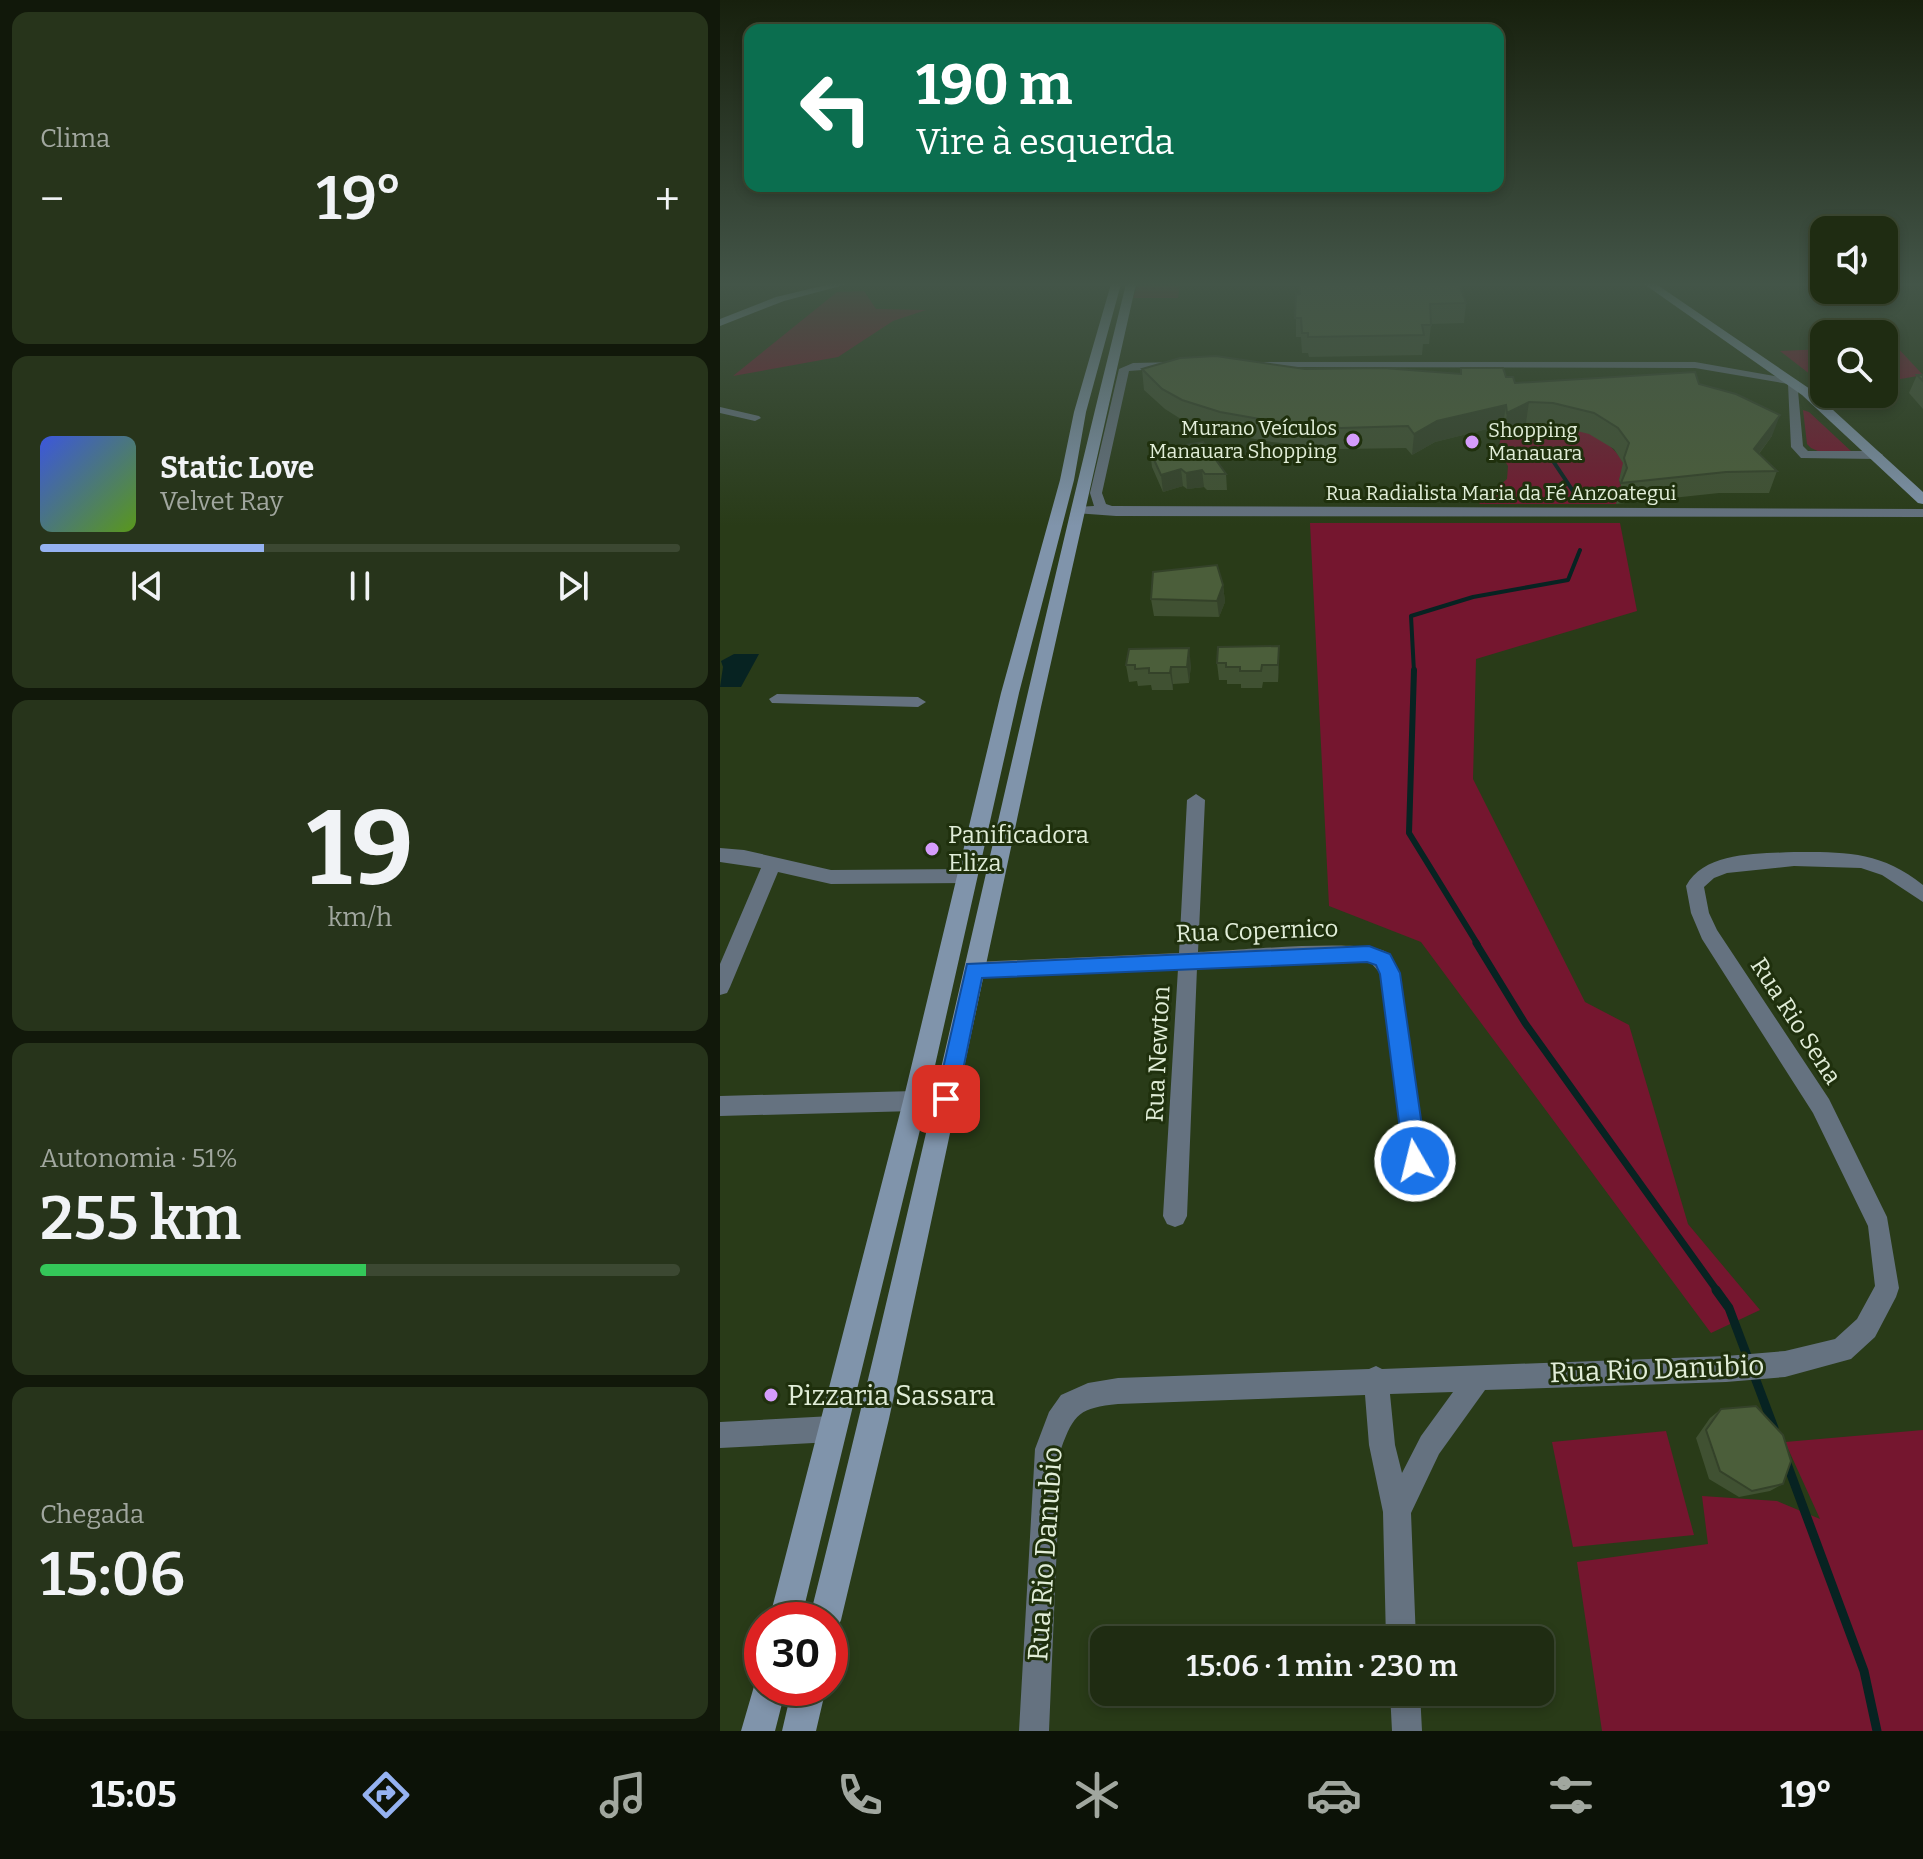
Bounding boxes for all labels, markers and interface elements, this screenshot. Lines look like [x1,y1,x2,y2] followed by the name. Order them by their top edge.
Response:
[916,52,1072,119] text: 190 m
[784,56,888,160] icon: left
[916,120,1174,164] text: Vire à esquerda
[40,123,110,154] text: Clima
[316,163,403,235] text: 19°
[40,173,64,226] text: −
[655,173,680,226] text: +
[1810,216,1898,408] map controls
[1810,216,1898,304] button: sound
[1810,320,1898,408] button: search
[1149,416,1337,463] place label: Murano Veículos Manauara Shopping
[1488,418,1583,465] place label: Shopping Manauara
[1344,431,1362,449] marker: Murano Veículos Manauara Shopping
[1463,433,1481,451] marker: Shopping Manauara
[160,450,314,486] text: Static Love
[1325,481,1677,505] street label: Rua Radialista Maria da Fé Anzoategui
[160,486,283,517] text: Velvet Ray
[125,564,169,608] icon: previous
[338,564,382,608] icon: pause
[551,564,595,608] icon: next
[307,787,413,912] text: 19
[948,821,1089,877] place label: Panificadora Eliza
[923,840,941,858] marker: Panificadora Eliza
[328,902,392,933] text: km/h
[1175,914,1339,948] street label: Rua Copernico
[1745,953,1847,1089] street label: Rua Rio Sena
[1140,985,1176,1123] street label: Rua Newton
[912,1065,980,1133] pin
[924,1077,968,1121] icon: arrive
[1373,1119,1457,1203] position arrow
[40,1143,238,1174] text: Autonomia · 51%
[40,1183,241,1255] text: 255 km
[1549,1349,1765,1389] street label: Rua Rio Danubio
[787,1379,995,1412] place label: Pizzaria Sassara
[762,1386,780,1404] marker: Pizzaria Sassara
[1021,1446,1069,1662] street label: Rua Rio Danubio
[40,1499,144,1530] text: Chegada
[40,1539,185,1611] text: 15:06
[744,1602,848,1706] speed limit sign: 30
[1186,1648,1458,1684] text: 15:06 · 1 min · 230 m
[358,1767,414,1823] icon: directions
[595,1767,651,1823] icon: music
[832,1767,888,1823] icon: phone
[1069,1767,1125,1823] icon: climate
[1306,1767,1362,1823] icon: car
[1543,1767,1599,1823] icon: filters
[91,1773,177,1817] text: 15:05
[1780,1773,1832,1817] text: 19°

